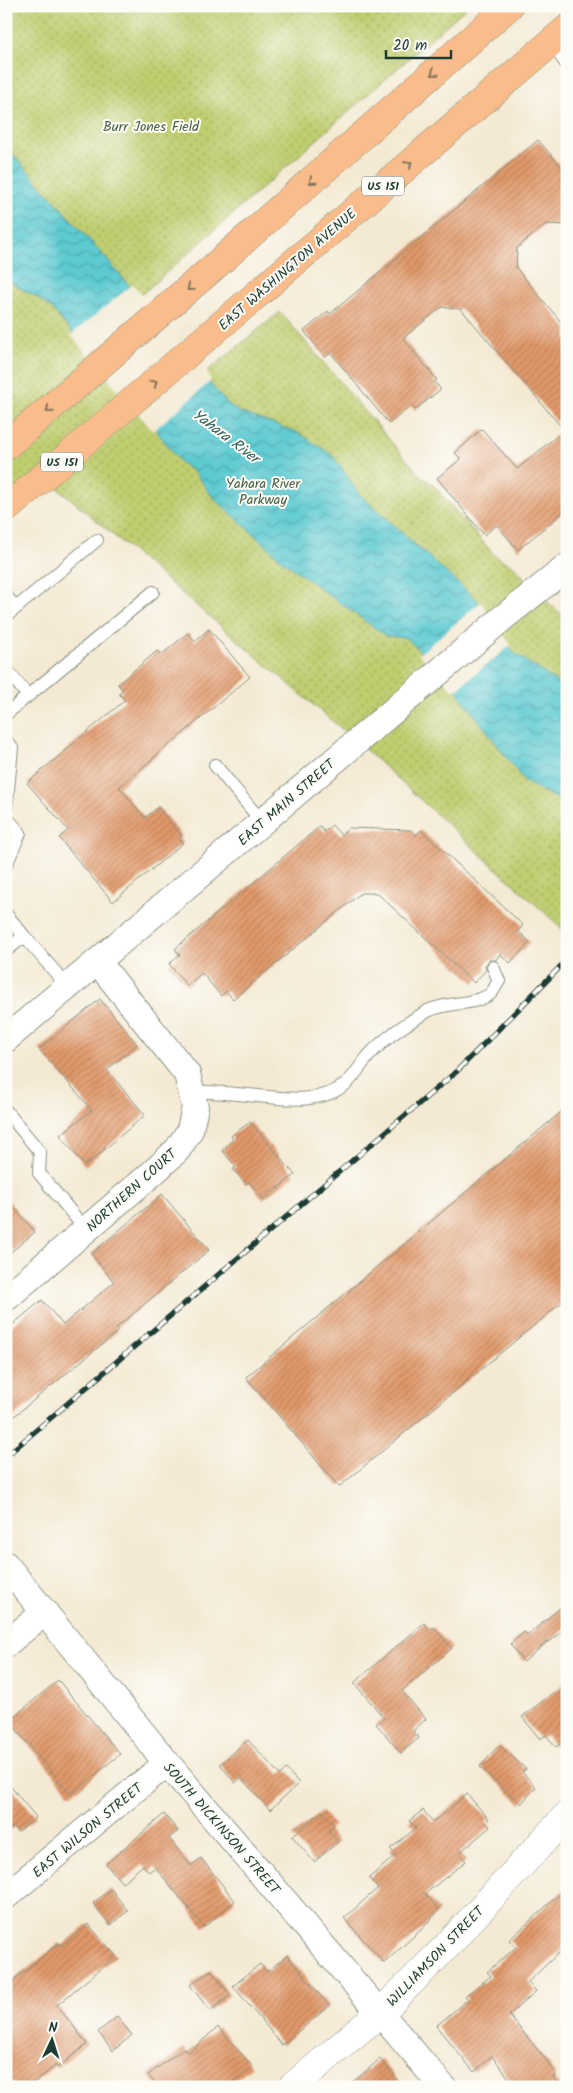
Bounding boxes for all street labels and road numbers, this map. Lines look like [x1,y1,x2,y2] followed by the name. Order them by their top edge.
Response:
[362,177,404,196] road number: US 151
[214,203,362,336] street label: EAST WASHINGTON AVENUE
[41,452,83,472] road number: US 151
[233,753,342,851] street label: EAST MAIN STREET
[81,1143,183,1238] street label: NORTHERN COURT
[158,1758,286,1901] street label: SOUTH DICKINSON STREET
[28,1777,149,1884] street label: EAST WILSON STREET
[382,1900,491,2012] street label: WILLIAMSON STREET

